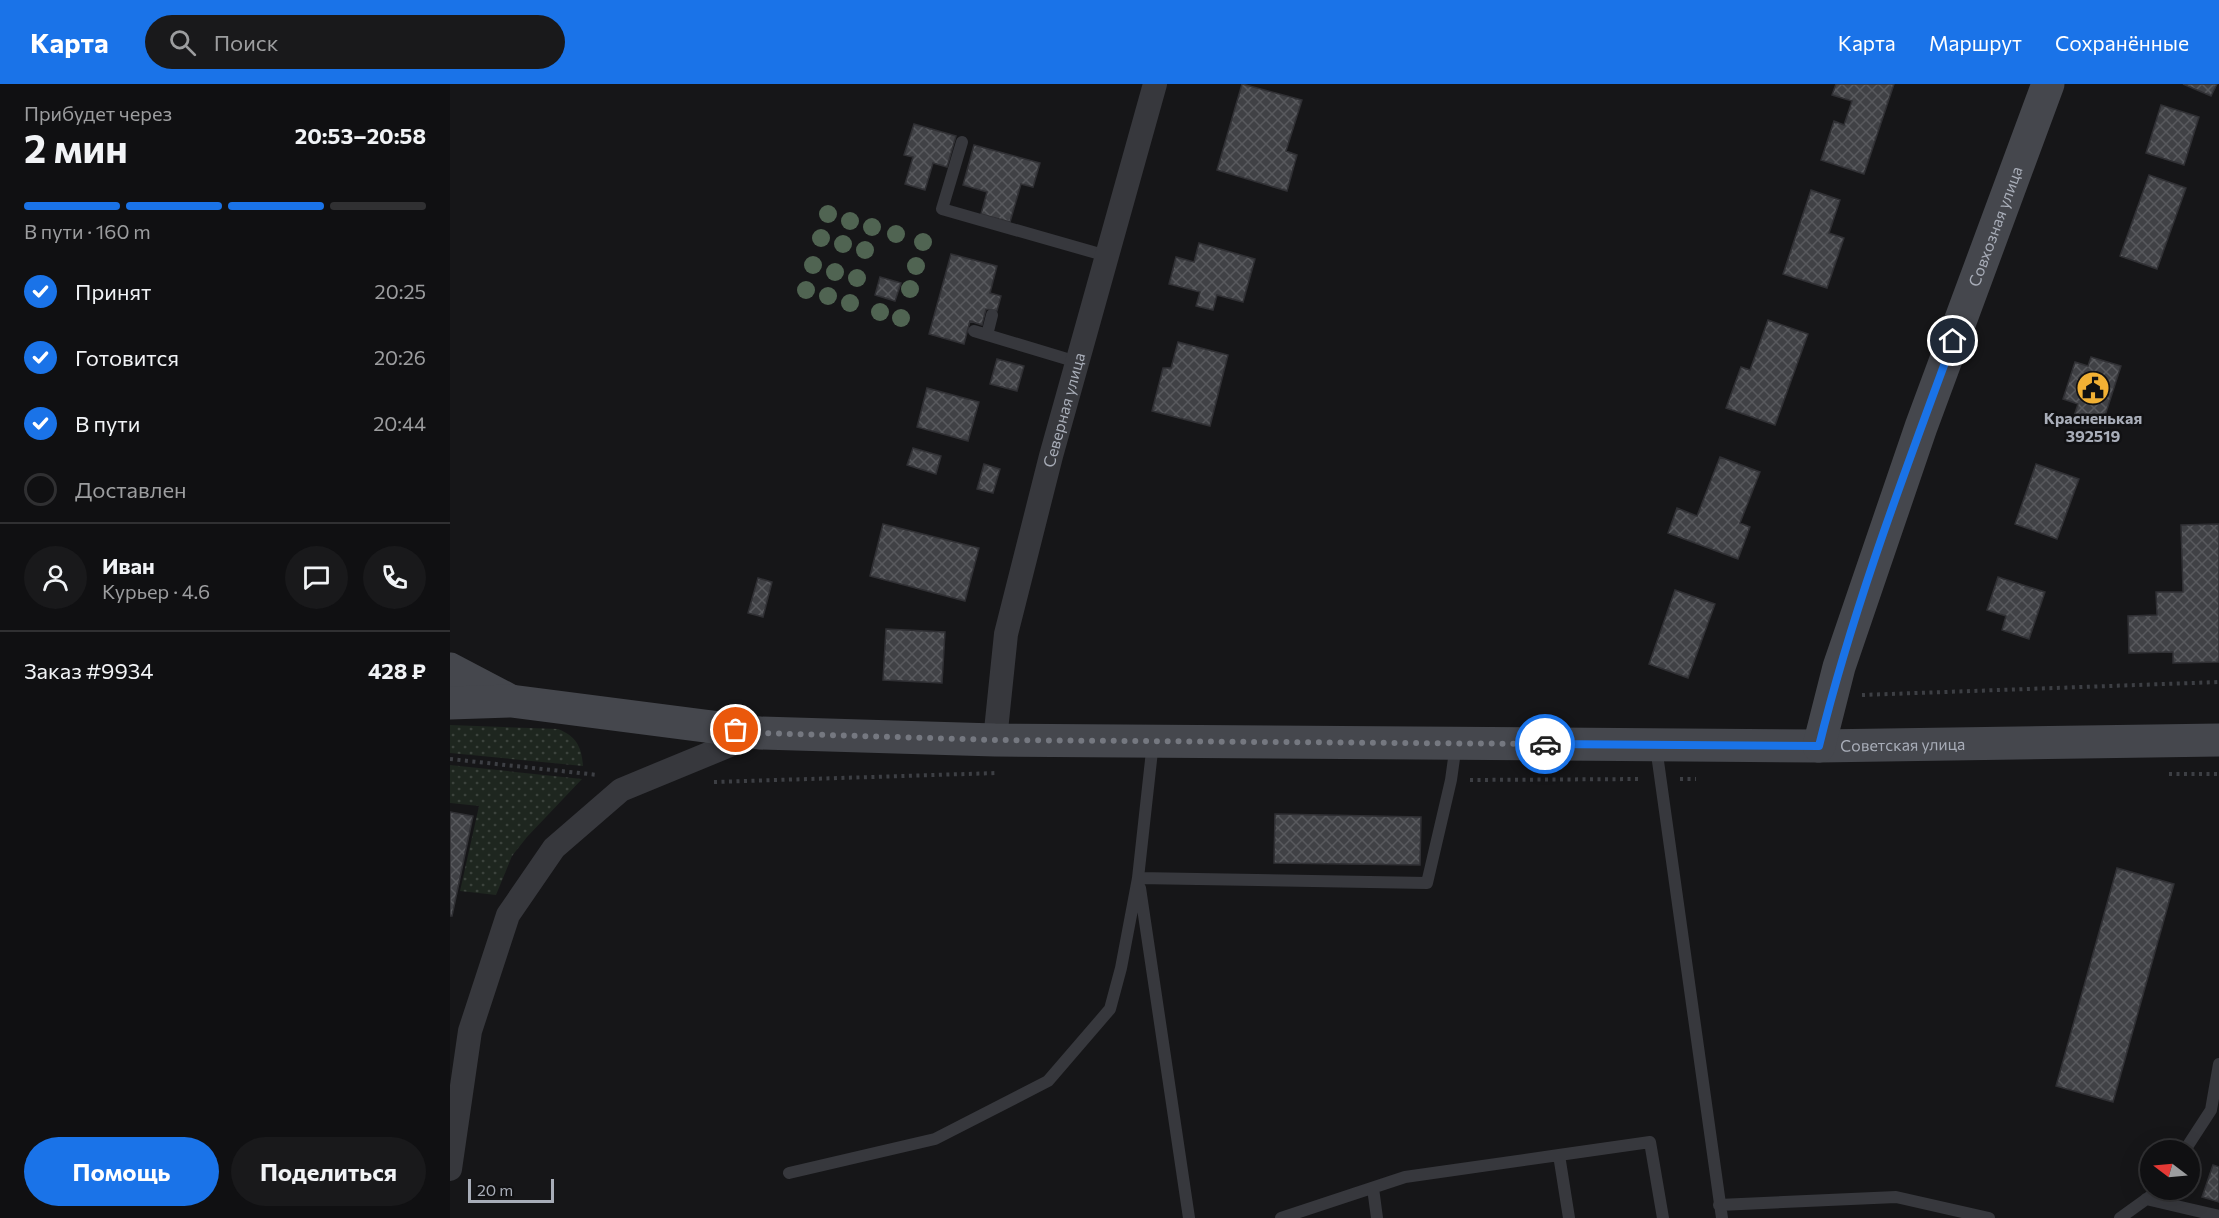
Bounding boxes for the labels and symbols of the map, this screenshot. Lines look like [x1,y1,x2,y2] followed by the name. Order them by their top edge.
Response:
[1964,163,2026,289] street label: Совхозная улица
[1927,315,1978,366] pin
[1039,350,1088,469] street label: Северная улица
[2075,370,2111,406] public building icon: Красненькая 392519
[2044,408,2142,445] place label: Красненькая 392519
[710,704,761,755] pin
[1515,714,1575,774] courier
[1840,734,1965,755] street label: Советская улица
[2140,1140,2200,1200] north arrow
[468,1176,554,1204] scale bar

